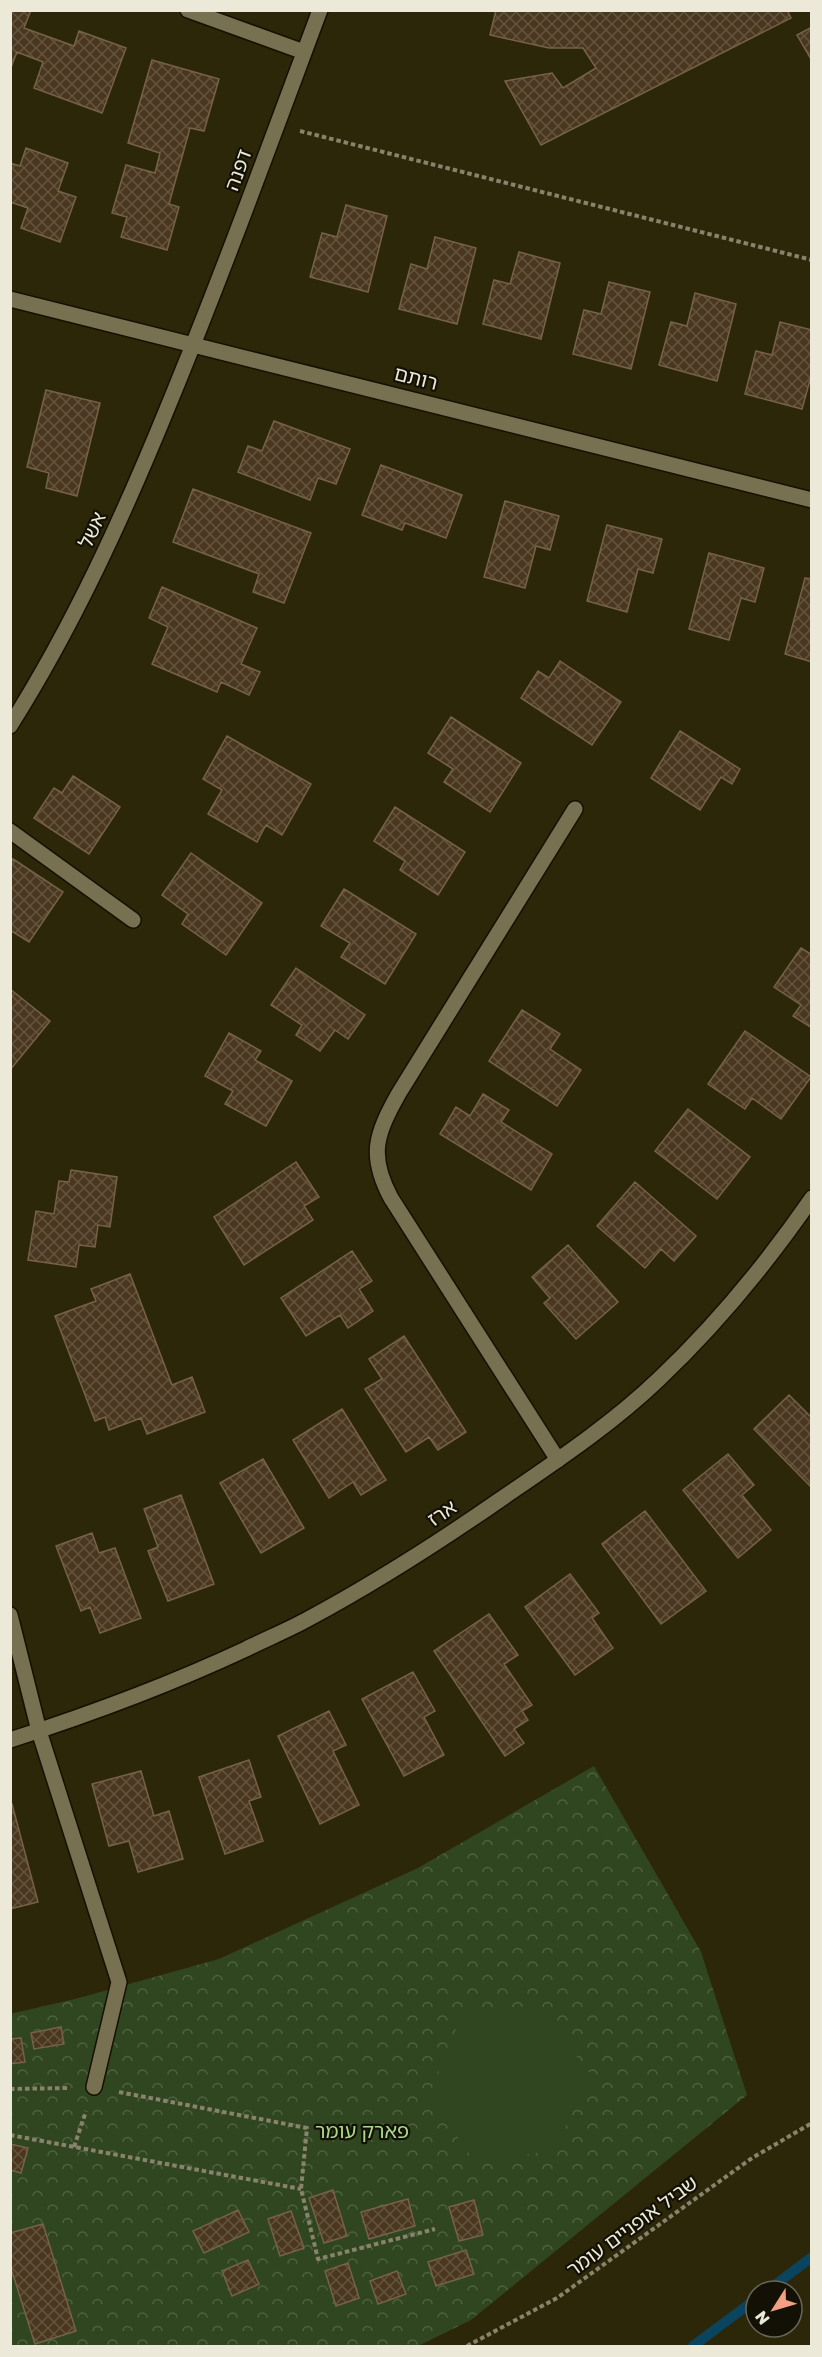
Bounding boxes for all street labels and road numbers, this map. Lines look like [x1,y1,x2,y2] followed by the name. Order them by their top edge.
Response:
[219,146,256,194] street label: דפנה
[392,360,440,394] street label: רותם
[72,508,110,552] street label: אשל
[422,1494,460,1530] street label: ארז
[561,2170,702,2281] street label: שביל אופניים עומר

